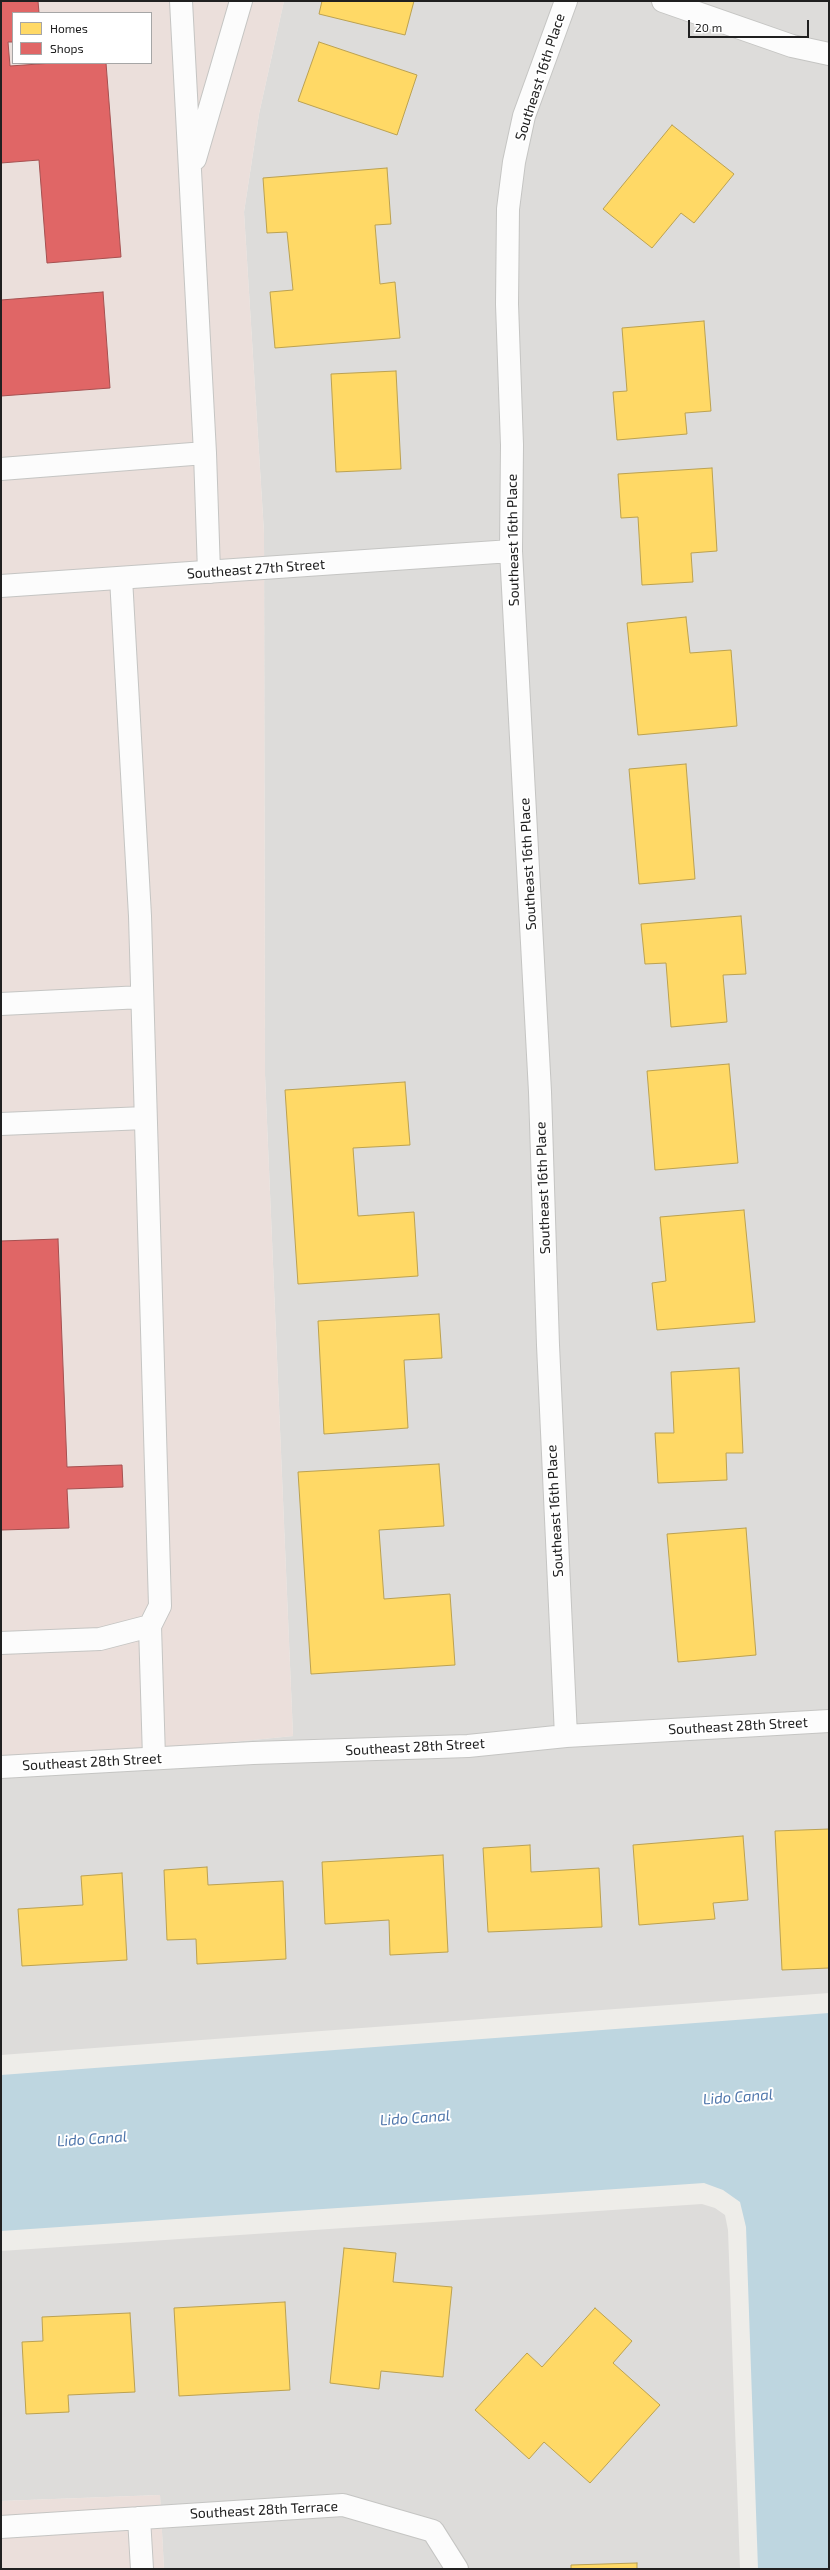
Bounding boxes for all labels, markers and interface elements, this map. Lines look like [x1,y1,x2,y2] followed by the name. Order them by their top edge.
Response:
[512,11,568,143] street label: Southeast 16th Place
[12,12,152,64] legend
[690,12,811,38] scale bar
[695,20,722,34] text: 20 m
[50,21,88,35] text: Homes
[50,41,84,55] text: Shops
[503,474,523,606] street label: Southeast 16th Place
[186,556,326,582] street label: Southeast 27th Street
[516,797,540,931] street label: Southeast 16th Place
[532,1121,554,1255] street label: Southeast 16th Place
[543,1444,567,1578] street label: Southeast 16th Place
[668,1714,808,1738] street label: Southeast 28th Street
[345,1735,485,1759] street label: Southeast 28th Street
[22,1750,162,1774] street label: Southeast 28th Street
[702,2086,774,2108] water label: Lido Canal
[379,2107,451,2129] water label: Lido Canal
[56,2128,128,2150] water label: Lido Canal
[190,2498,338,2522] street label: Southeast 28th Terrace

